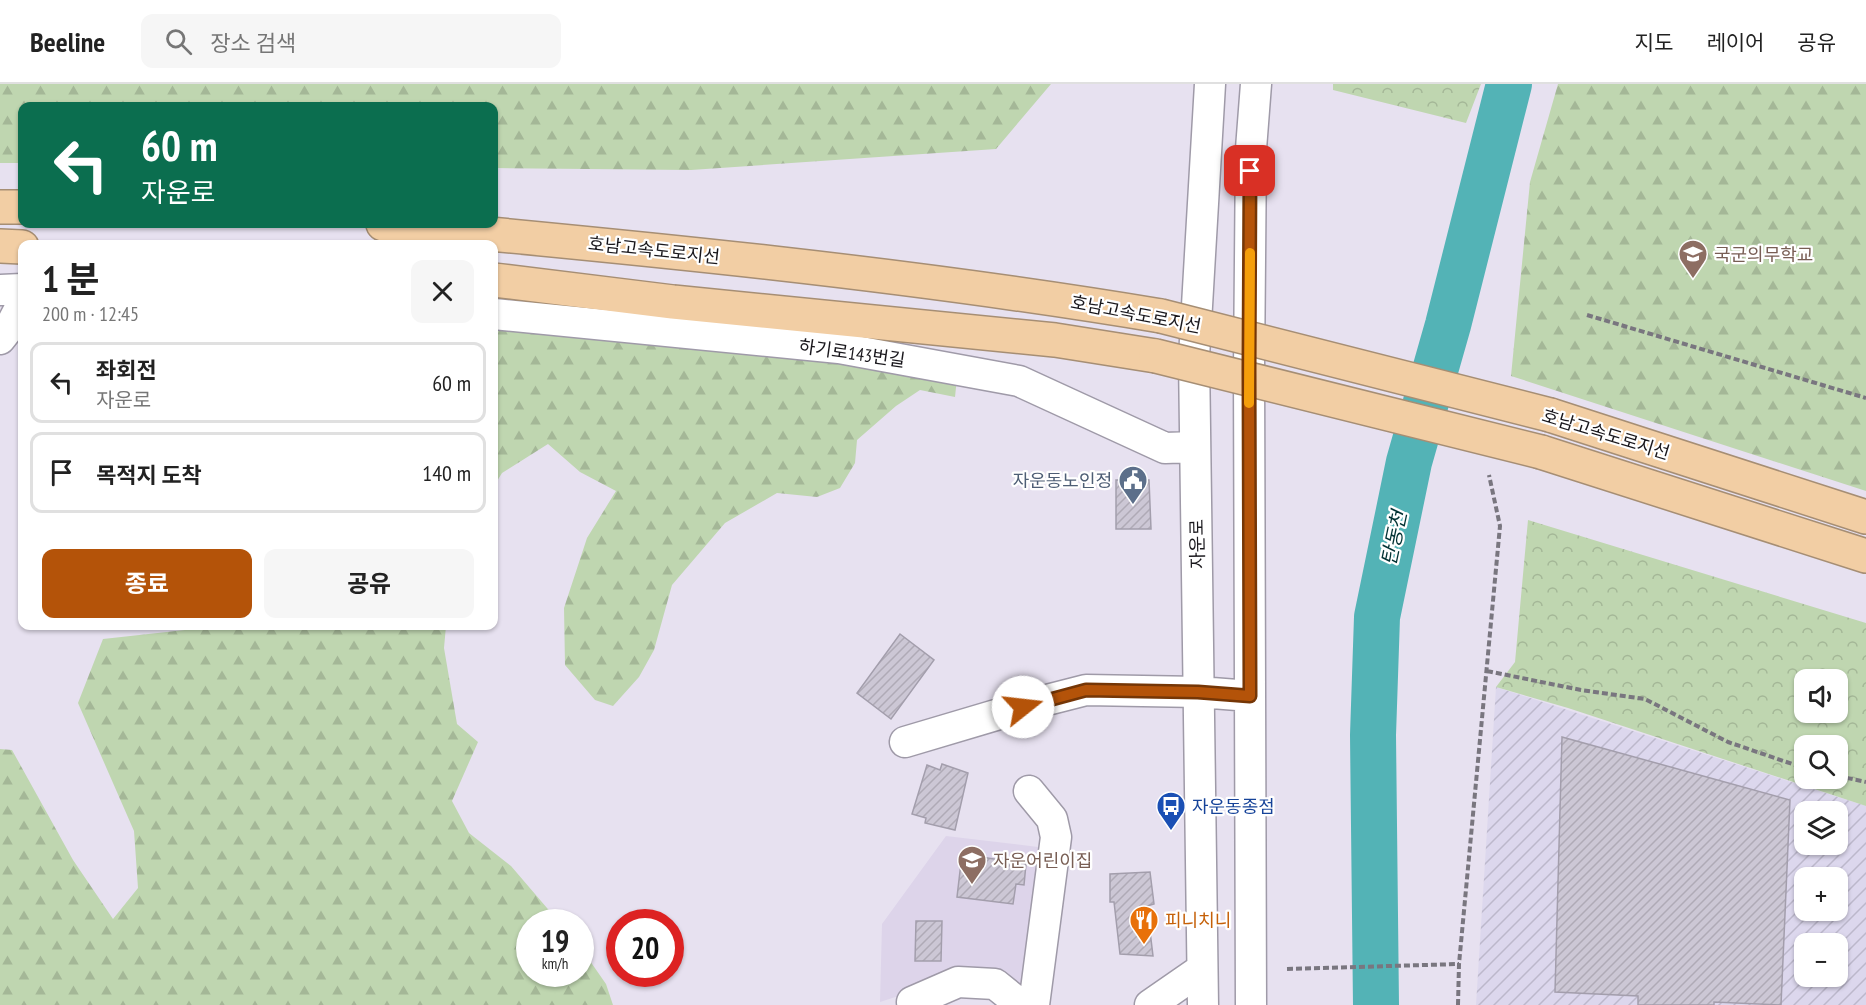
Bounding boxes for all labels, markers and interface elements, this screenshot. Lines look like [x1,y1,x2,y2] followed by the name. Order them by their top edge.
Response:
[141,14,561,68] search box
[30,23,105,60] text: Beeline
[162,25,195,58] icon: search
[210,29,296,57] text: 장소 검색
[1635,29,1673,56] text: 지도
[1706,29,1764,56] text: 레이어
[1797,29,1836,56] text: 공유
[141,118,218,173] text: 60 m
[42,126,120,204] icon: left
[1224,145,1275,196] pin
[1233,154,1266,187] icon: arrive
[141,175,216,209] text: 자운로
[587,232,721,268] street label: 호남고속도로지선
[1677,238,1709,280] school or university icon: 국군의무학교
[1714,243,1813,266] place label: 국군의무학교
[42,255,100,302] text: 1 분
[411,260,474,323] button: close
[1069,290,1203,338] street label: 호남고속도로지선
[42,301,139,327] text: 200 m · 12:45
[797,334,907,372] street label: 하기로143번길
[96,356,157,384] text: 좌회전
[45,366,78,399] icon: left
[432,369,471,397] text: 60 m
[96,387,151,413] text: 자운로
[1539,404,1673,464] street label: 호남고속도로지선
[45,456,78,489] icon: arrive
[422,459,471,487] text: 140 m
[96,461,202,489] text: 목적지 도착
[1117,464,1149,506] public building icon: 자운동노인정
[1013,469,1112,492] place label: 자운동노인정
[1376,506,1413,568] water label: 탄동천
[1185,519,1209,569] street label: 자운로
[42,549,252,618] button: 종료
[264,549,474,618] button: 공유
[1794,669,1848,987] map controls
[1794,669,1848,723] button: sound
[991,675,1055,739] position arrow
[1794,735,1848,789] button: search
[1155,790,1187,832] bus stop icon: 자운동종점
[1192,795,1275,818] place label: 자운동종점
[1794,801,1848,855] button: layers
[956,844,988,886] school or university icon: 자운어린이집
[993,849,1092,872] place label: 자운어린이집
[1794,867,1848,921] button: +
[1128,904,1160,946] restaurant icon: 피니치니
[606,909,684,987] speed limit sign: 20
[1165,909,1231,932] place label: 피니치니
[541,921,569,960] text: 19
[1794,933,1848,987] button: −
[542,954,568,973] text: km/h

